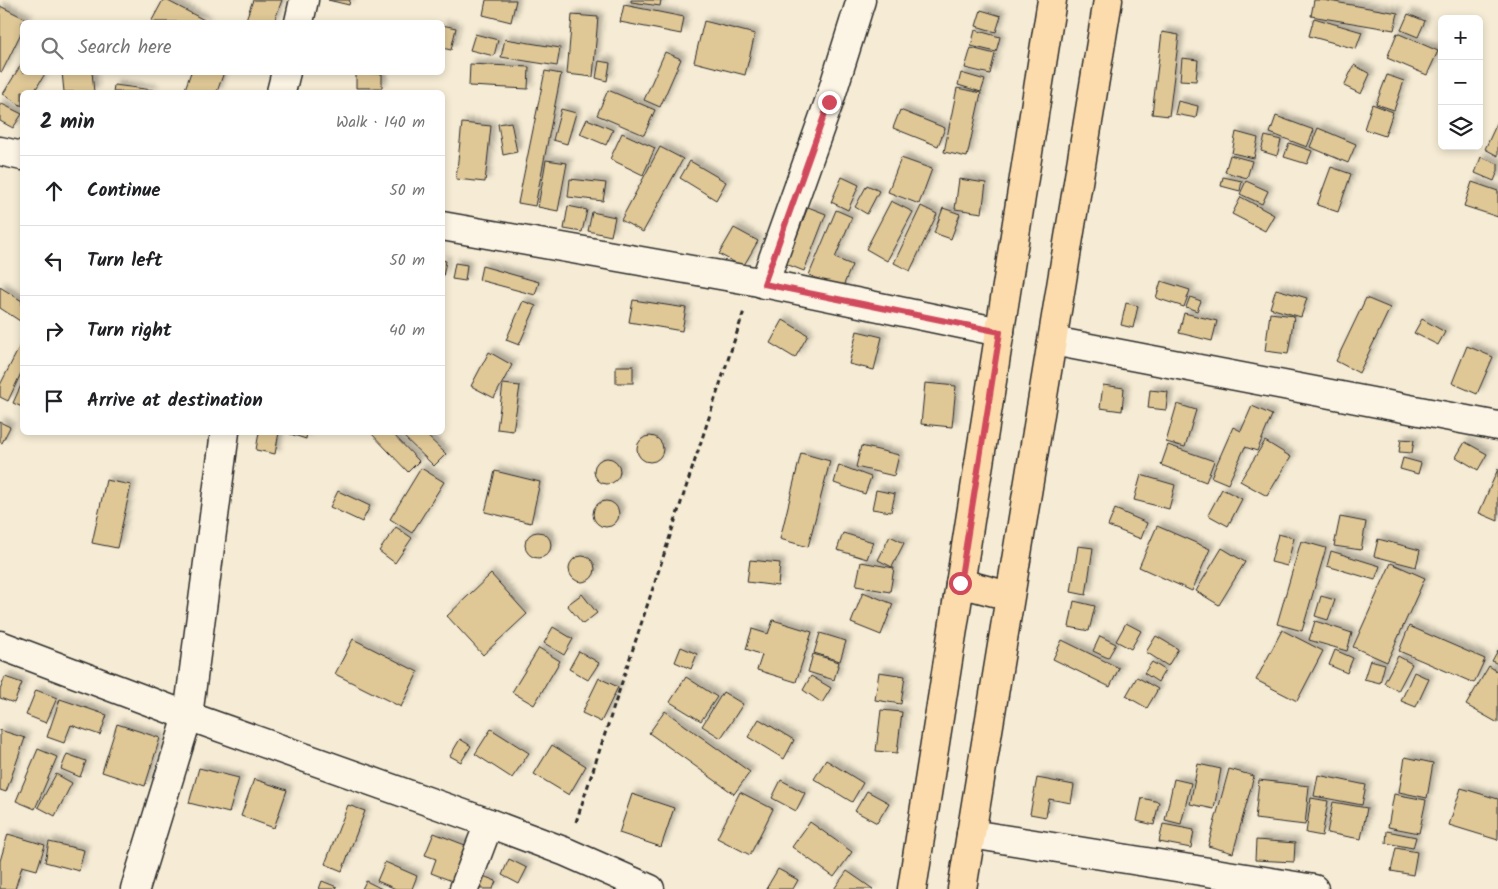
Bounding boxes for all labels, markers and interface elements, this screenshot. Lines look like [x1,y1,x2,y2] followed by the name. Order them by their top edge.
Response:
[1438,15,1483,150] map controls
[1438,15,1483,60] button: +
[20,20,445,75] search box
[78,33,172,63] text: Search here
[38,34,66,62] icon: search
[1438,60,1483,105] button: −
[818,91,841,114] route end
[1438,105,1483,150] button: layers
[40,106,95,139] text: 2 min
[336,110,425,135] text: Walk · 140 m
[87,176,160,206] text: Continue
[40,177,68,205] icon: ahead
[389,178,425,203] text: 50 m
[87,246,162,276] text: Turn left
[40,247,68,275] icon: left
[389,248,425,273] text: 50 m
[87,316,172,346] text: Turn right
[40,317,68,345] icon: right
[389,318,425,343] text: 40 m
[87,386,263,416] text: Arrive at destination
[40,387,68,415] icon: arrive
[949,572,972,595] route start

